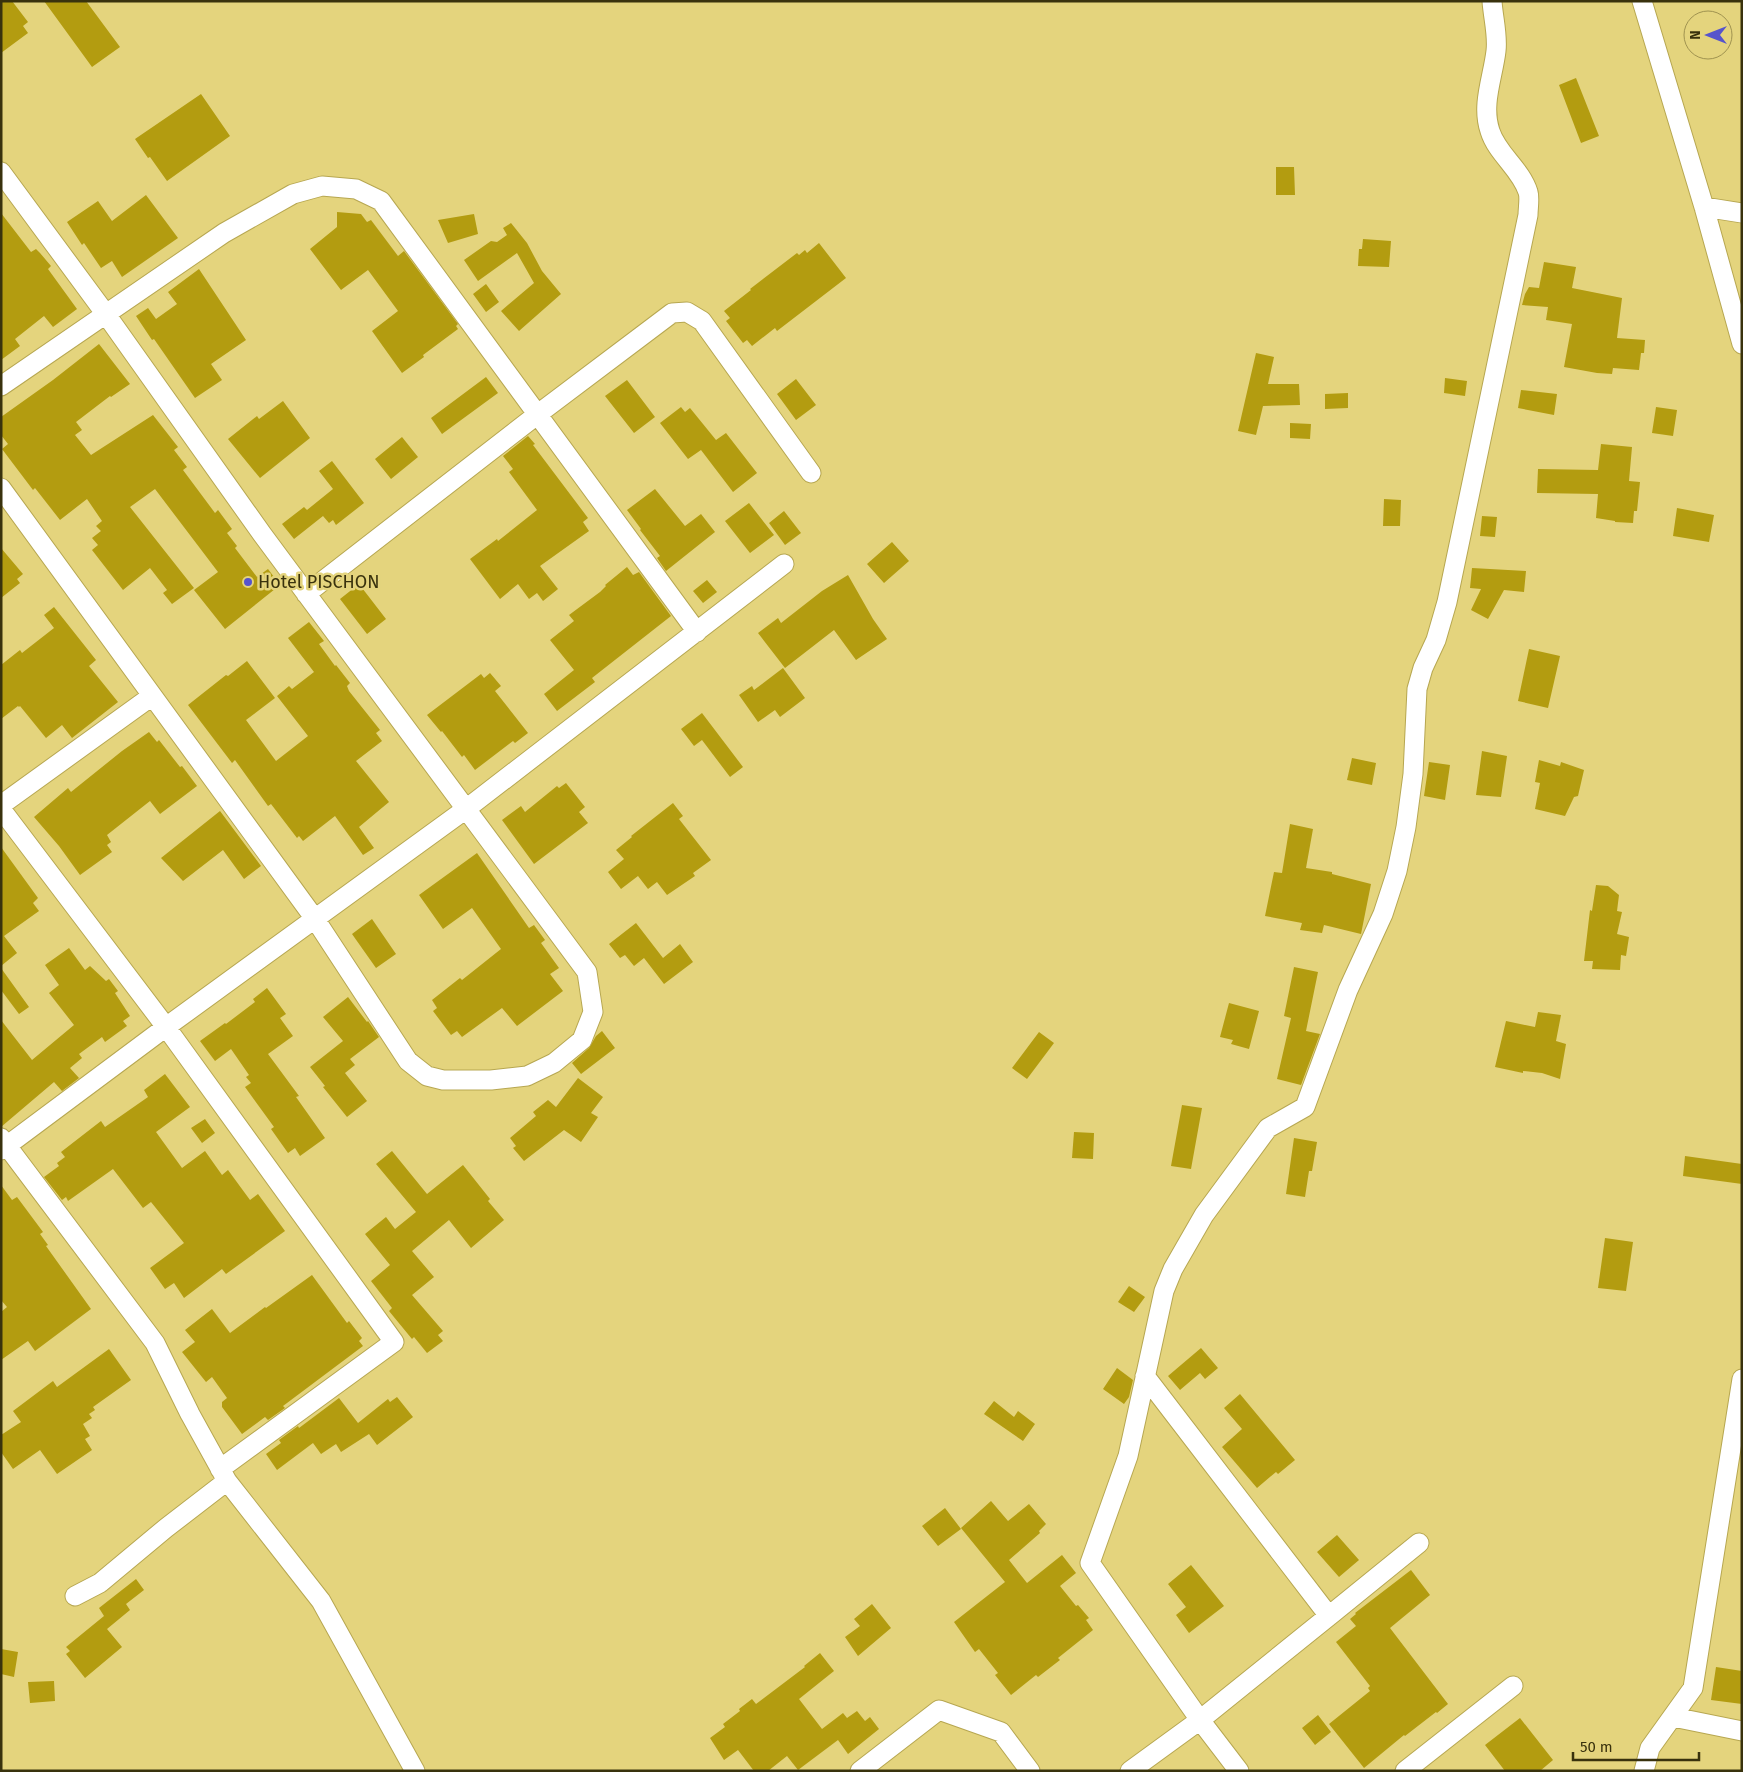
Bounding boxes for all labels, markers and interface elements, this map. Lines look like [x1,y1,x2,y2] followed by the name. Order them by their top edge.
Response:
[1683,10,1733,60] north arrow
[1687,30,1704,40] text: N
[258,571,379,593] place label: Hotel PISCHON
[242,576,254,588] marker: Hotel PISCHON
[1573,1730,1699,1762] scale bar
[1580,1738,1613,1756] text: 50 m

